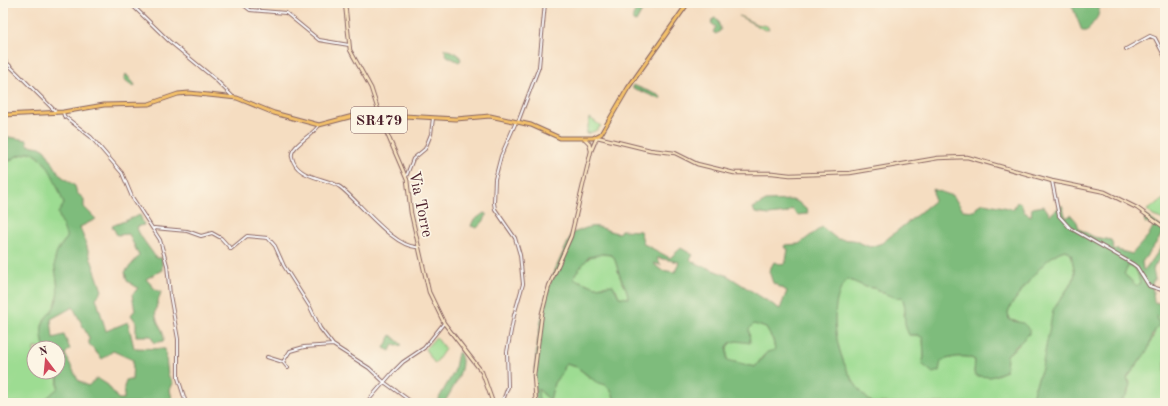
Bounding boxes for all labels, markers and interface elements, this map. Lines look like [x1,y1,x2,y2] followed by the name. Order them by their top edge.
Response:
[351,107,407,133] road number: SR479
[405,170,435,239] street label: Via Torre
[26,340,66,380] north arrow
[38,345,50,358] text: N

